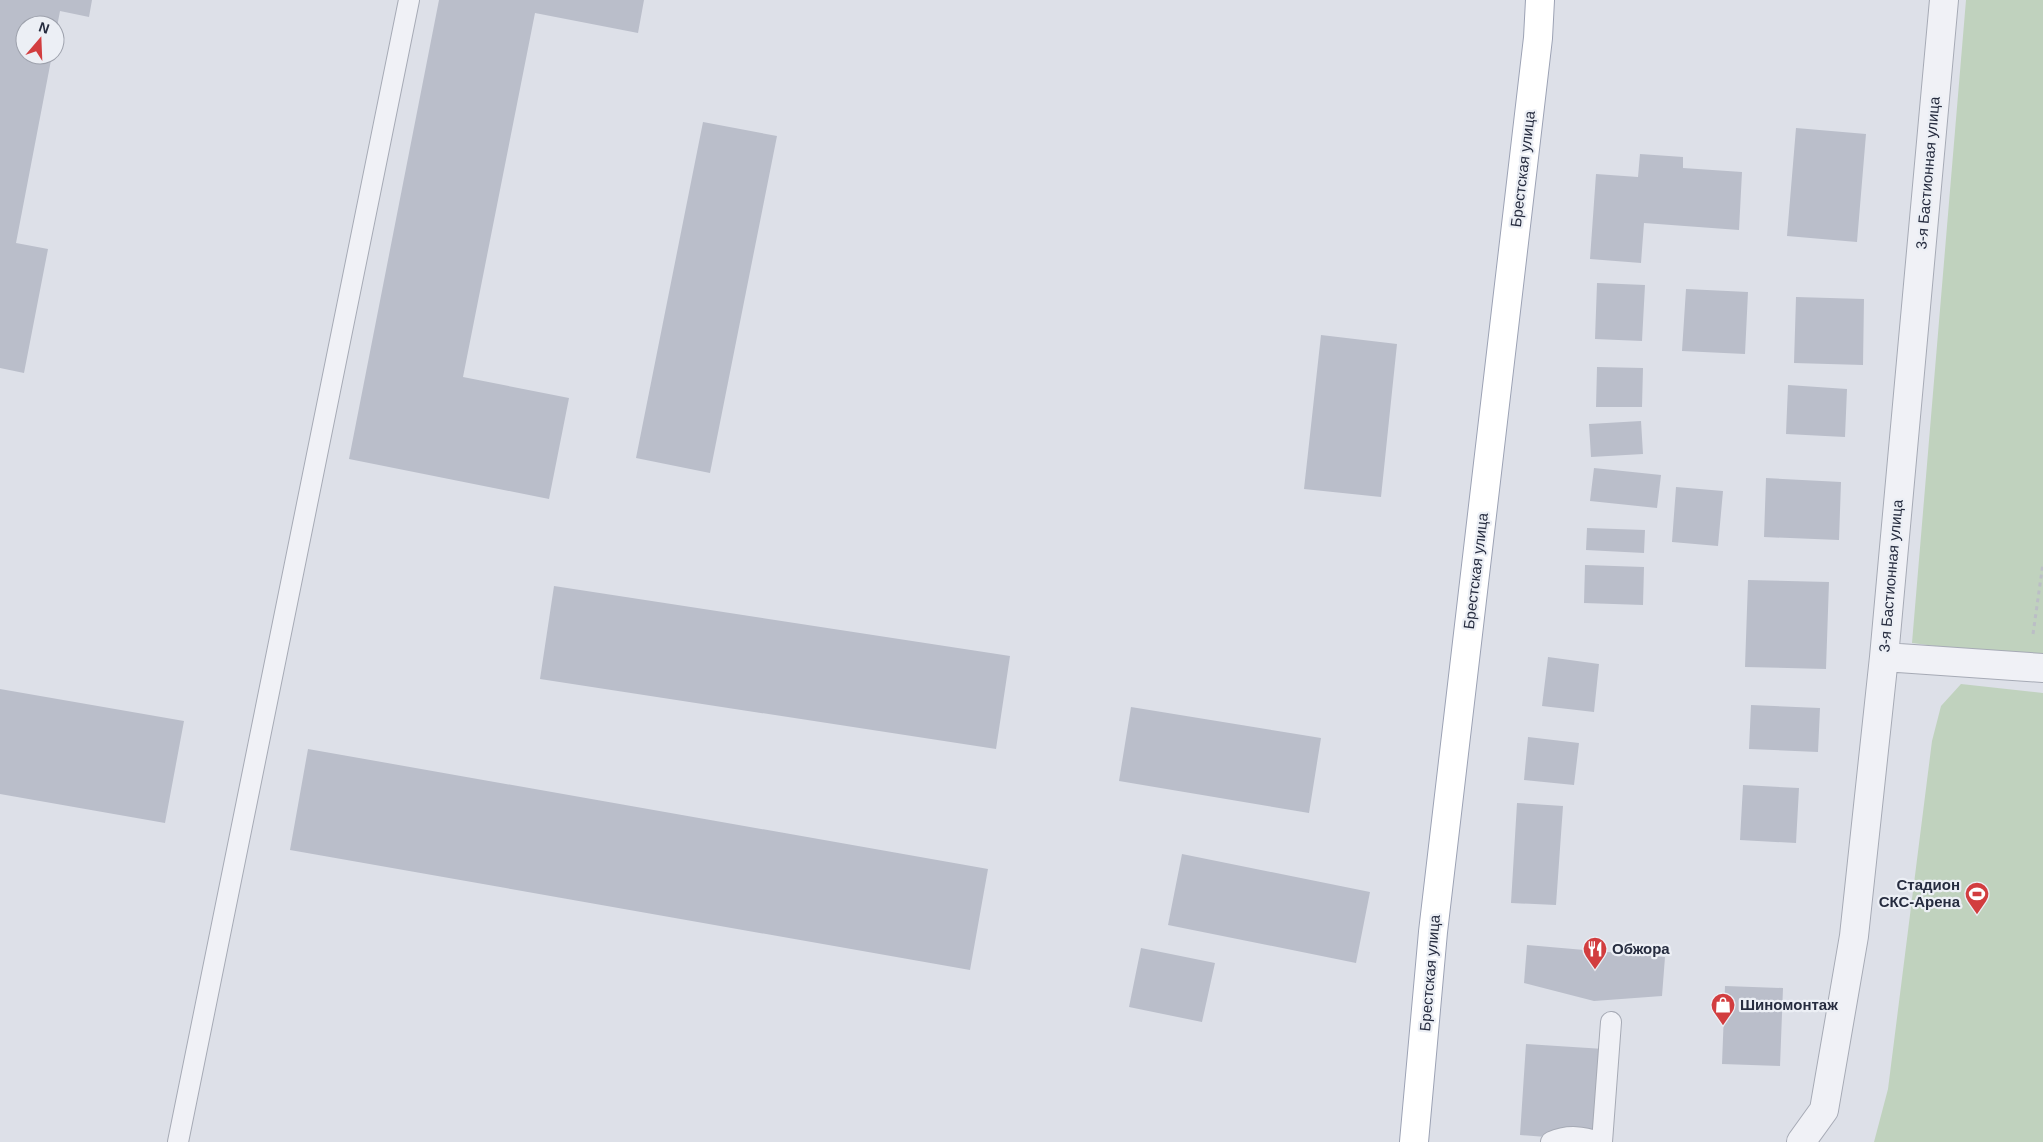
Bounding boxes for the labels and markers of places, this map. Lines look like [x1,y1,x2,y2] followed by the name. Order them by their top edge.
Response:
[1879,876,1961,910] place label: Стадион СКС-Арена
[1964,881,1990,915] sports icon: Стадион СКС-Арена
[1582,936,1608,970] restaurant icon: Обжора
[1612,940,1670,957] place label: Обжора
[1710,992,1736,1026] shop icon: Шиномонтаж
[1740,996,1838,1013] place label: Шиномонтаж

